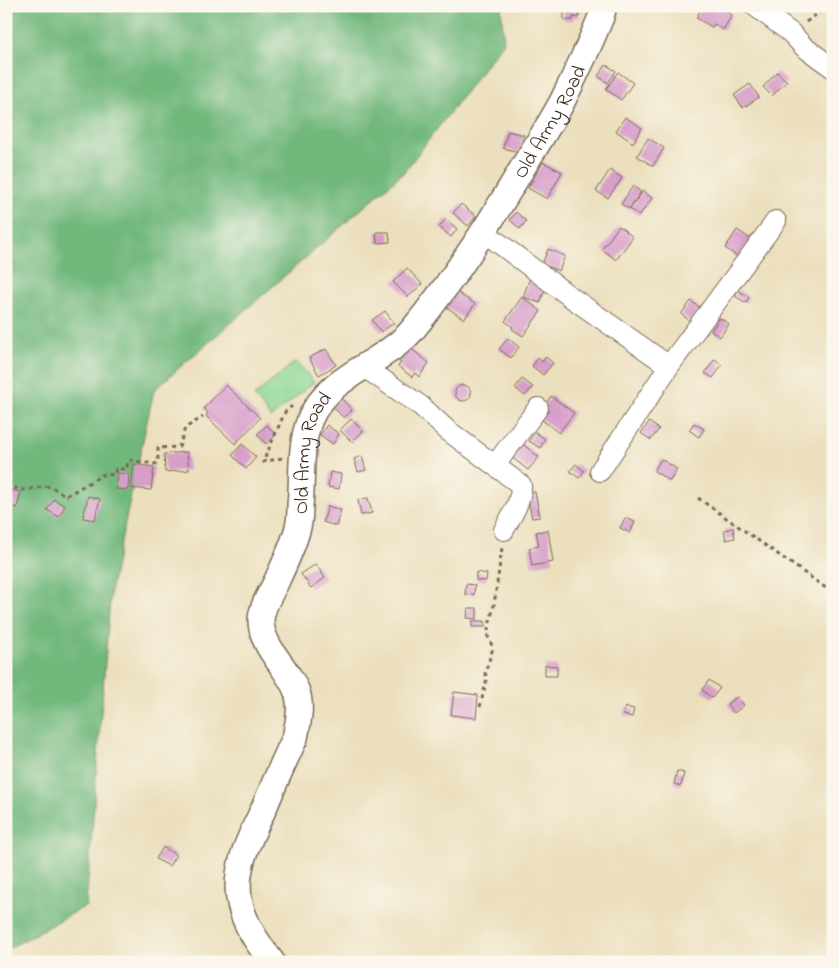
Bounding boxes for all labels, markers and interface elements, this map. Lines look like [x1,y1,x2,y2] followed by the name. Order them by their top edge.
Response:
[507,61,595,185] street label: Old Army Road
[288,386,340,514] street label: Old Army Road

